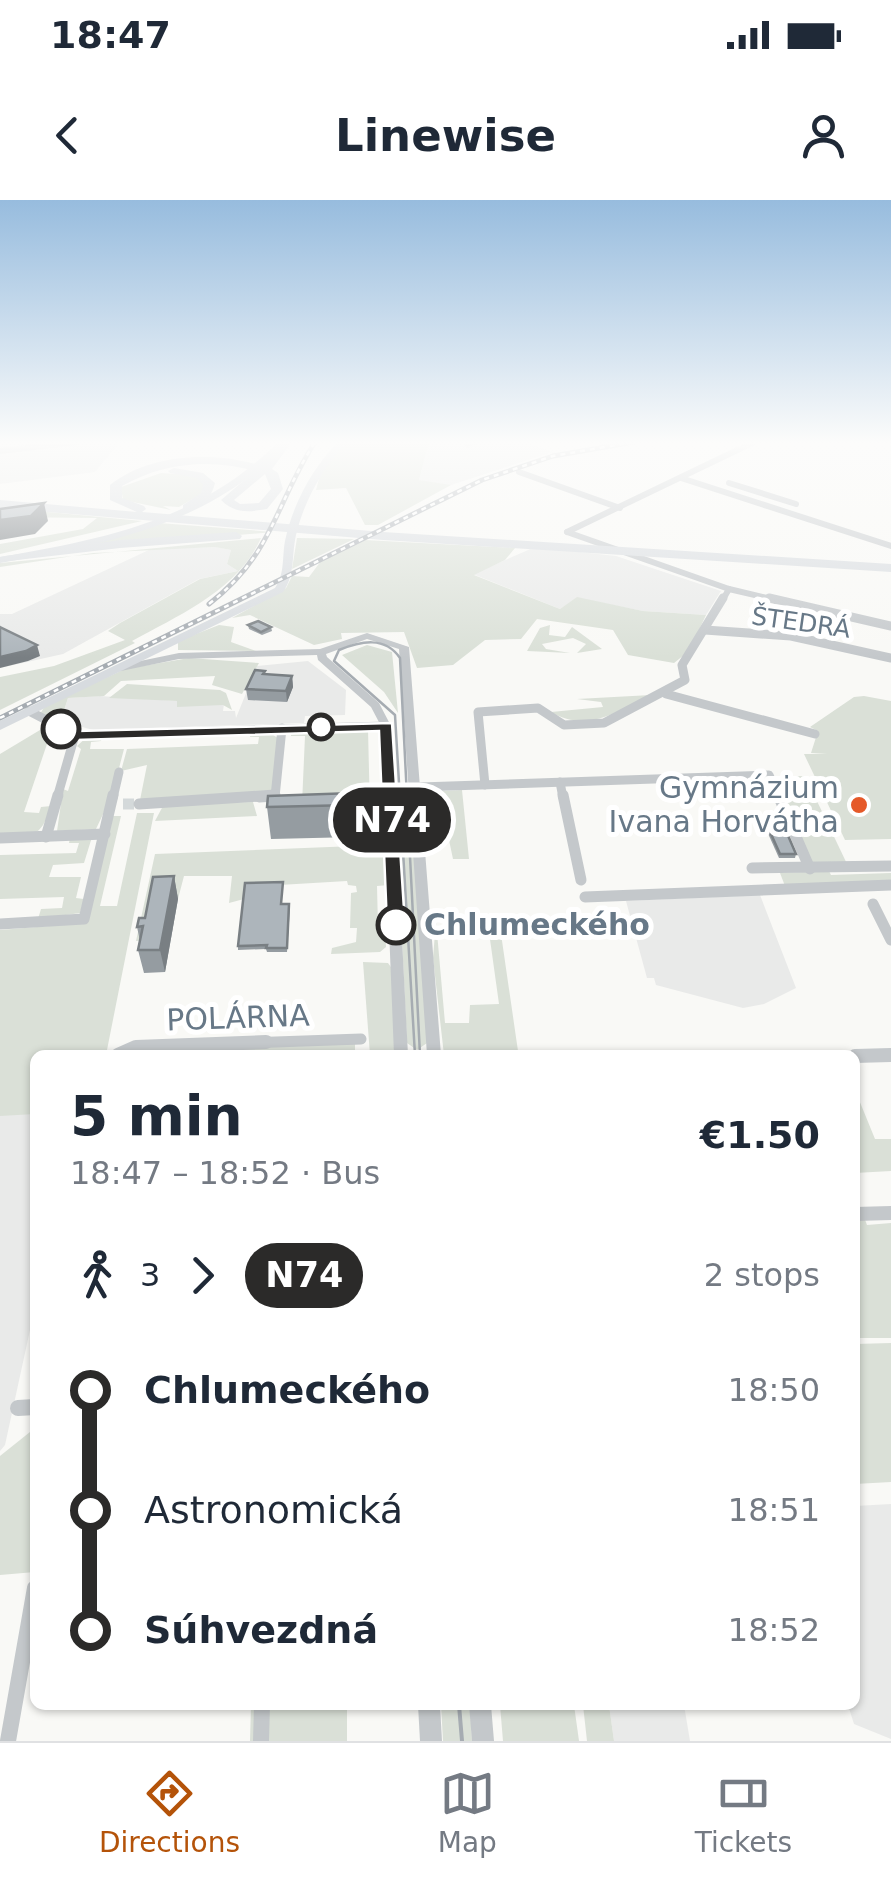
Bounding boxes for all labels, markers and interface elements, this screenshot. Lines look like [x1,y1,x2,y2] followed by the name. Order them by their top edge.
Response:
[50,13,171,57] text: 18:47
[40,108,95,163] icon: back
[796,108,851,163] icon: person
[335,109,556,162] text: Linewise
[750,600,852,644] street label: ŠTEDRÁ
[42,710,80,748] unlabelled marker
[308,714,334,740] unlabelled marker
[609,770,839,839] place label: Gymnázium Ivana Horvátha
[334,788,450,852] line badge: N74
[848,794,870,816] marker: Gymnázium Ivana Horvátha
[353,800,431,840] text: N74
[377,906,415,944] marker: Chlumeckého
[424,907,650,942] place label: Chlumeckého
[166,997,311,1037] street label: POLÁRNA
[70,1084,243,1148] text: 5 min
[700,1113,820,1157] text: €1.50
[70,1154,380,1192] text: 18:47 – 18:52 · Bus
[70,1248,125,1303] icon: walk
[175,1248,230,1303] icon: forward
[265,1255,343,1295] text: N74
[140,1256,160,1294] text: 3
[704,1256,820,1294] text: 2 stops
[144,1368,430,1412] text: Chlumeckého
[728,1371,820,1409] text: 18:50
[144,1488,403,1532] text: Astronomická
[728,1491,820,1529] text: 18:51
[144,1608,378,1652] text: Súhvezdná
[728,1611,820,1649] text: 18:52
[99,1766,240,1859] tab: Directions
[438,1766,497,1859] tab: Map
[695,1766,792,1859] tab: Tickets

